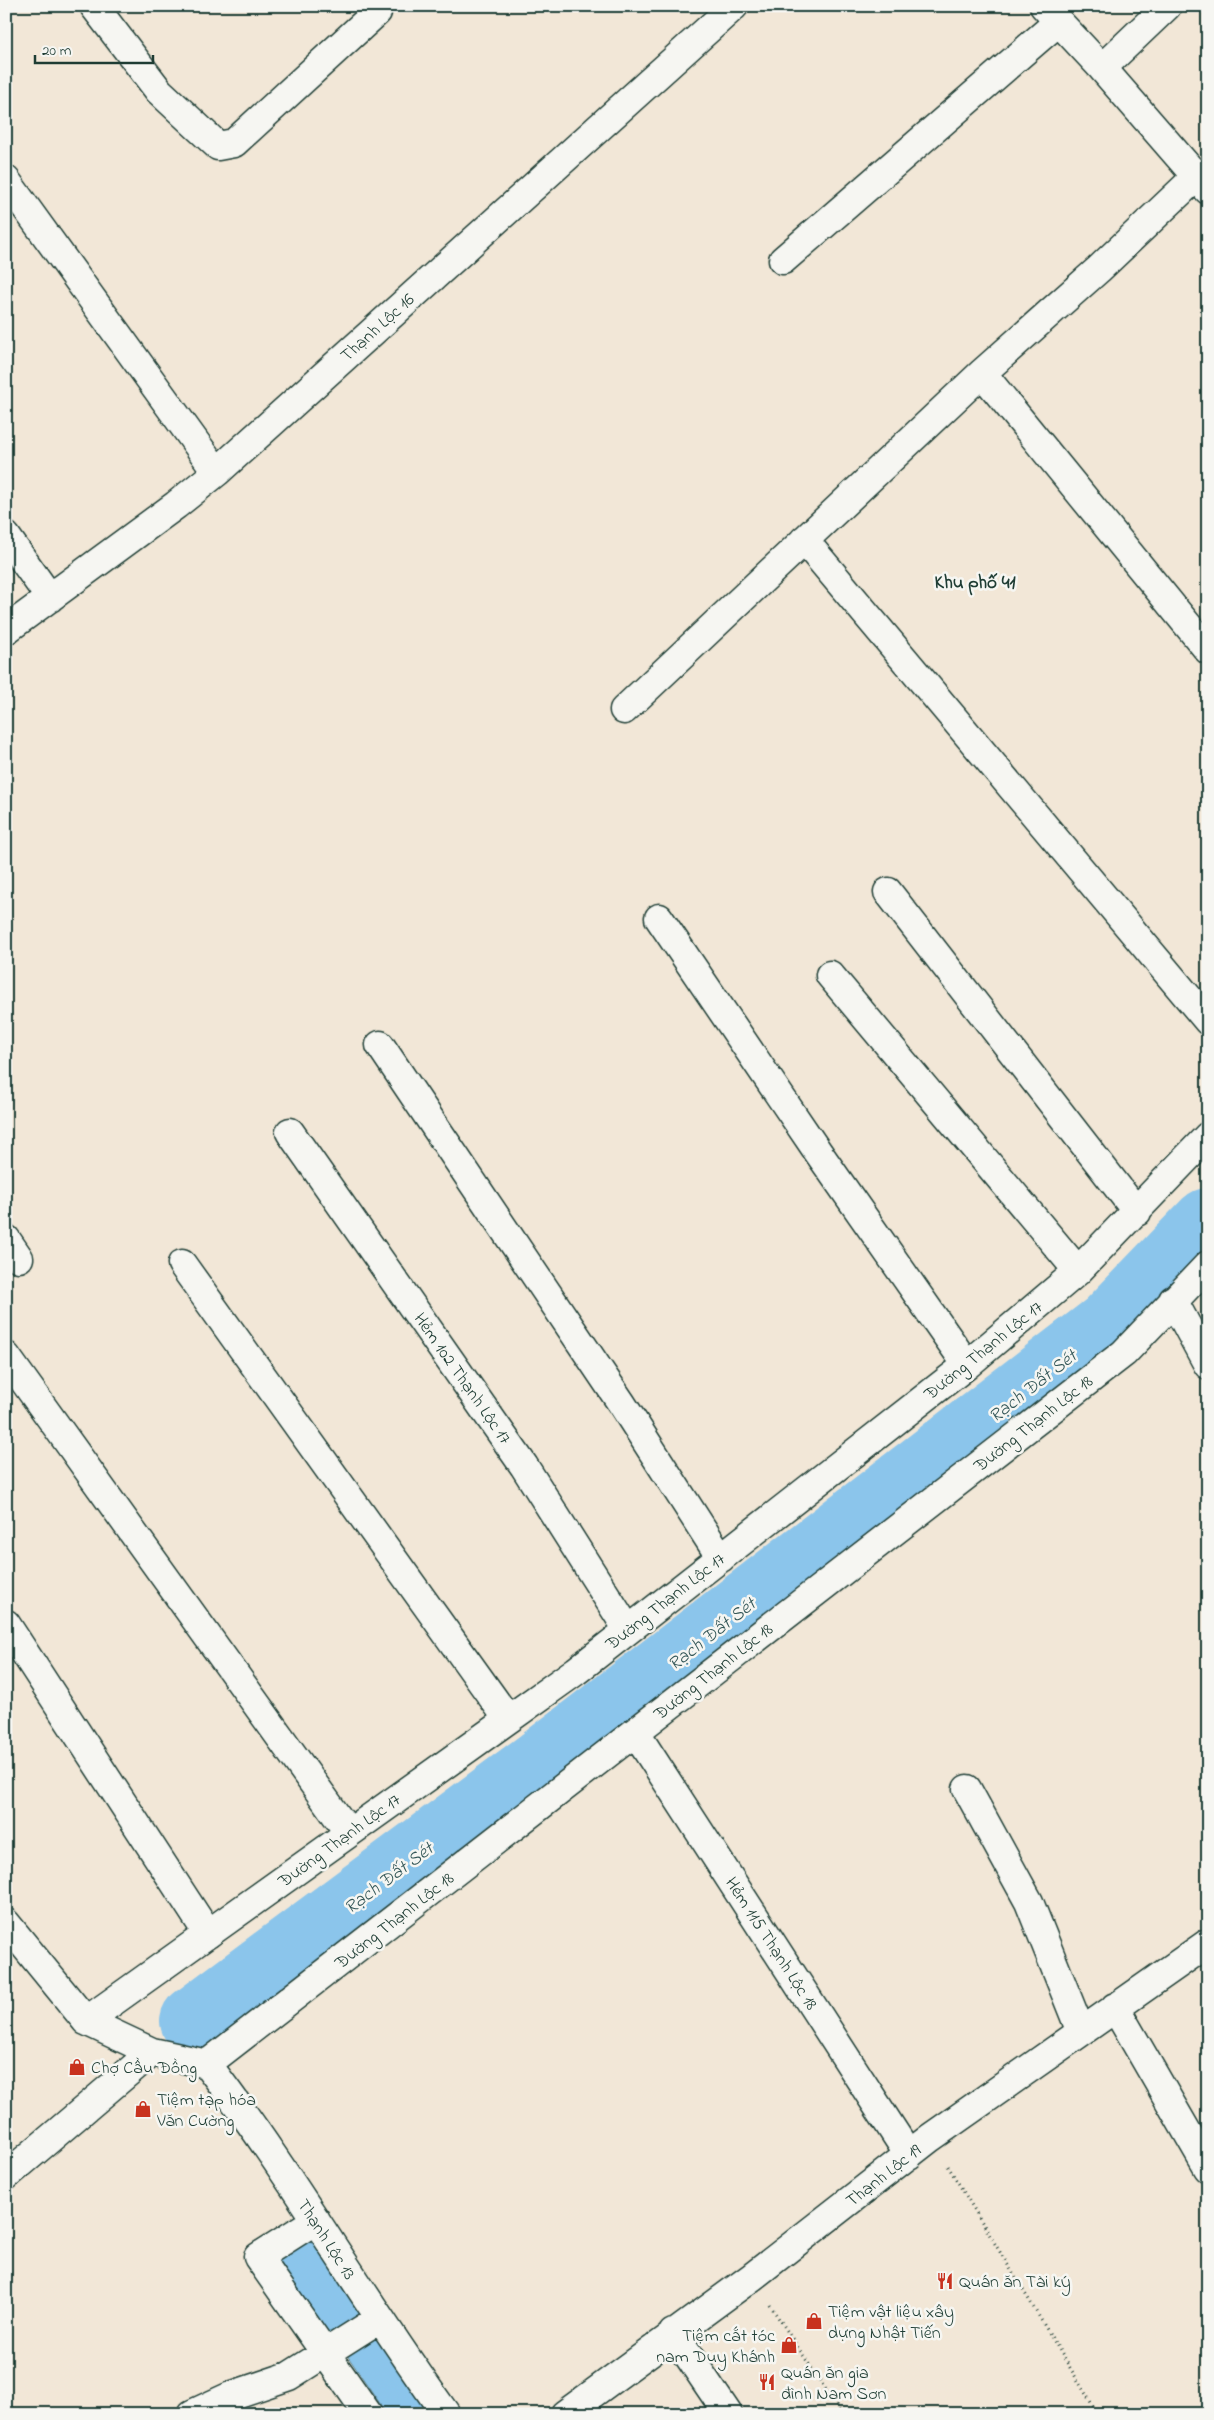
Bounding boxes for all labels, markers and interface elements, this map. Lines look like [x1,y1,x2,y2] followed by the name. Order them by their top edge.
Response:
[35,32,152,64] scale bar
[42,40,72,62] text: 20 m
[335,288,421,369] street label: Thạnh Lộc 16
[934,570,1016,597] district label: Khu phố 41
[919,1295,1050,1409] street label: Đường Thạnh Lộc 17
[406,1308,517,1451] street label: Hẻm 102 Thạnh Lộc 17
[984,1343,1085,1430] water label: Rạch Đất Sét
[968,1369,1100,1481] street label: Đường Thạnh Lộc 18
[600,1547,733,1659] street label: Đường Thạnh Lộc 17
[663,1591,764,1678] water label: Rạch Đất Sét
[648,1617,780,1729] street label: Đường Thạnh Lộc 18
[273,1788,408,1896] street label: Đường Thạnh Lộc 17
[339,1836,441,1922] water label: Rạch Đất Sét
[329,1866,461,1978] street label: Đường Thạnh Lộc 18
[717,1872,823,2016] street label: Hẻm 115 Thạnh Lộc 18
[91,2056,197,2083] place label: Chợ Cầu Đồng
[67,2057,87,2077] shop icon: Chợ Cầu Đồng
[156,2088,256,2136] place label: Tiệm tạp hóa Văn Cường
[133,2099,153,2119] shop icon: Tiệm tạp hóa Văn Cường
[841,2138,928,2214] street label: Thạnh Lộc 19
[289,2195,361,2286] street label: Thạnh Lộc 13
[959,2270,1071,2296] place label: Quán ăn Tài ký
[935,2271,955,2291] restaurant icon: Quán ăn Tài ký
[828,2300,954,2348] place label: Tiệm vật liệu xây dựng Nhật Tiến
[804,2311,824,2331] shop icon: Tiệm vật liệu xây dựng Nhật Tiến
[656,2324,775,2371] place label: Tiệm cắt tóc nam Duy Khánh
[779,2335,799,2355] shop icon: Tiệm cắt tóc nam Duy Khánh
[781,2361,887,2408] place label: Quán ăn gia đình Nam Sơn
[757,2372,777,2392] restaurant icon: Quán ăn gia đình Nam Sơn

